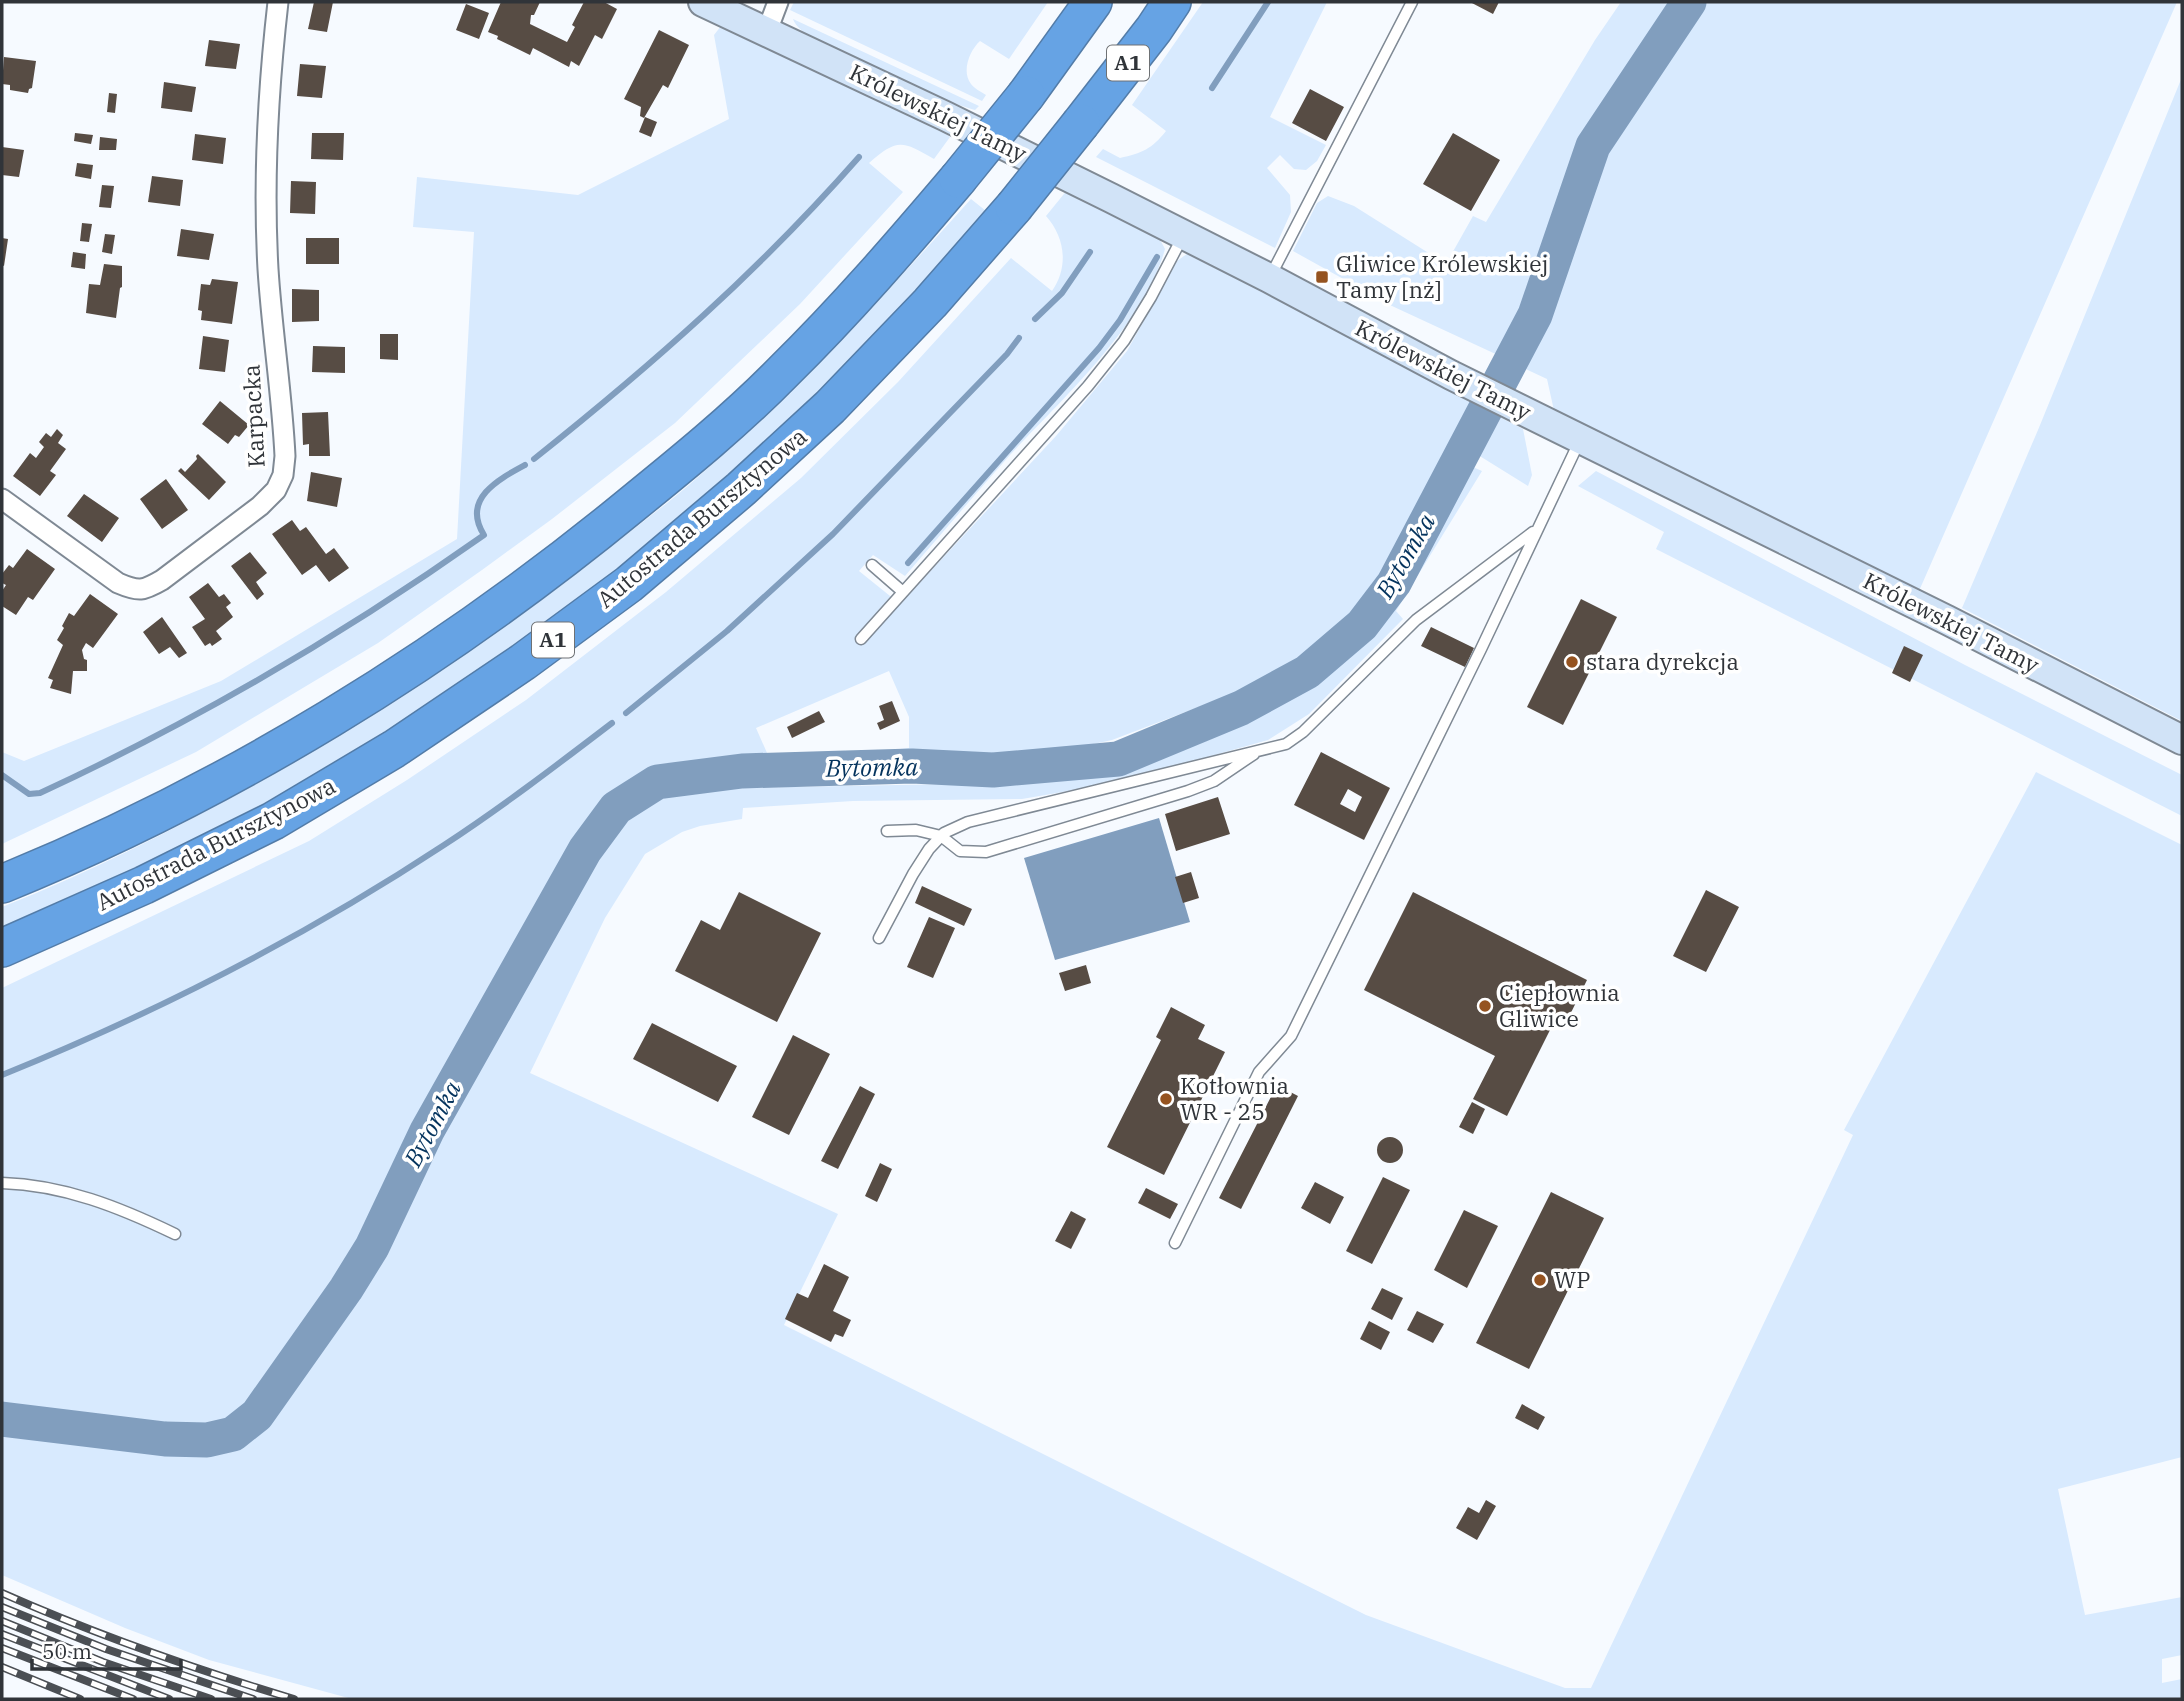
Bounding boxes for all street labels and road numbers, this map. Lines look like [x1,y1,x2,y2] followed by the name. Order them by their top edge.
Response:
[1107,46,1149,80] road number: A1
[845,56,1033,168] street label: Królewskiej Tamy
[1351,312,1537,427] street label: Królewskiej Tamy
[235,364,271,468] street label: Karpacka
[590,421,812,614] street label: Autostrada Bursztynowa
[1859,565,2045,680] street label: Królewskiej Tamy
[532,622,574,658] road number: A1
[91,770,340,917] street label: Autostrada Bursztynowa

